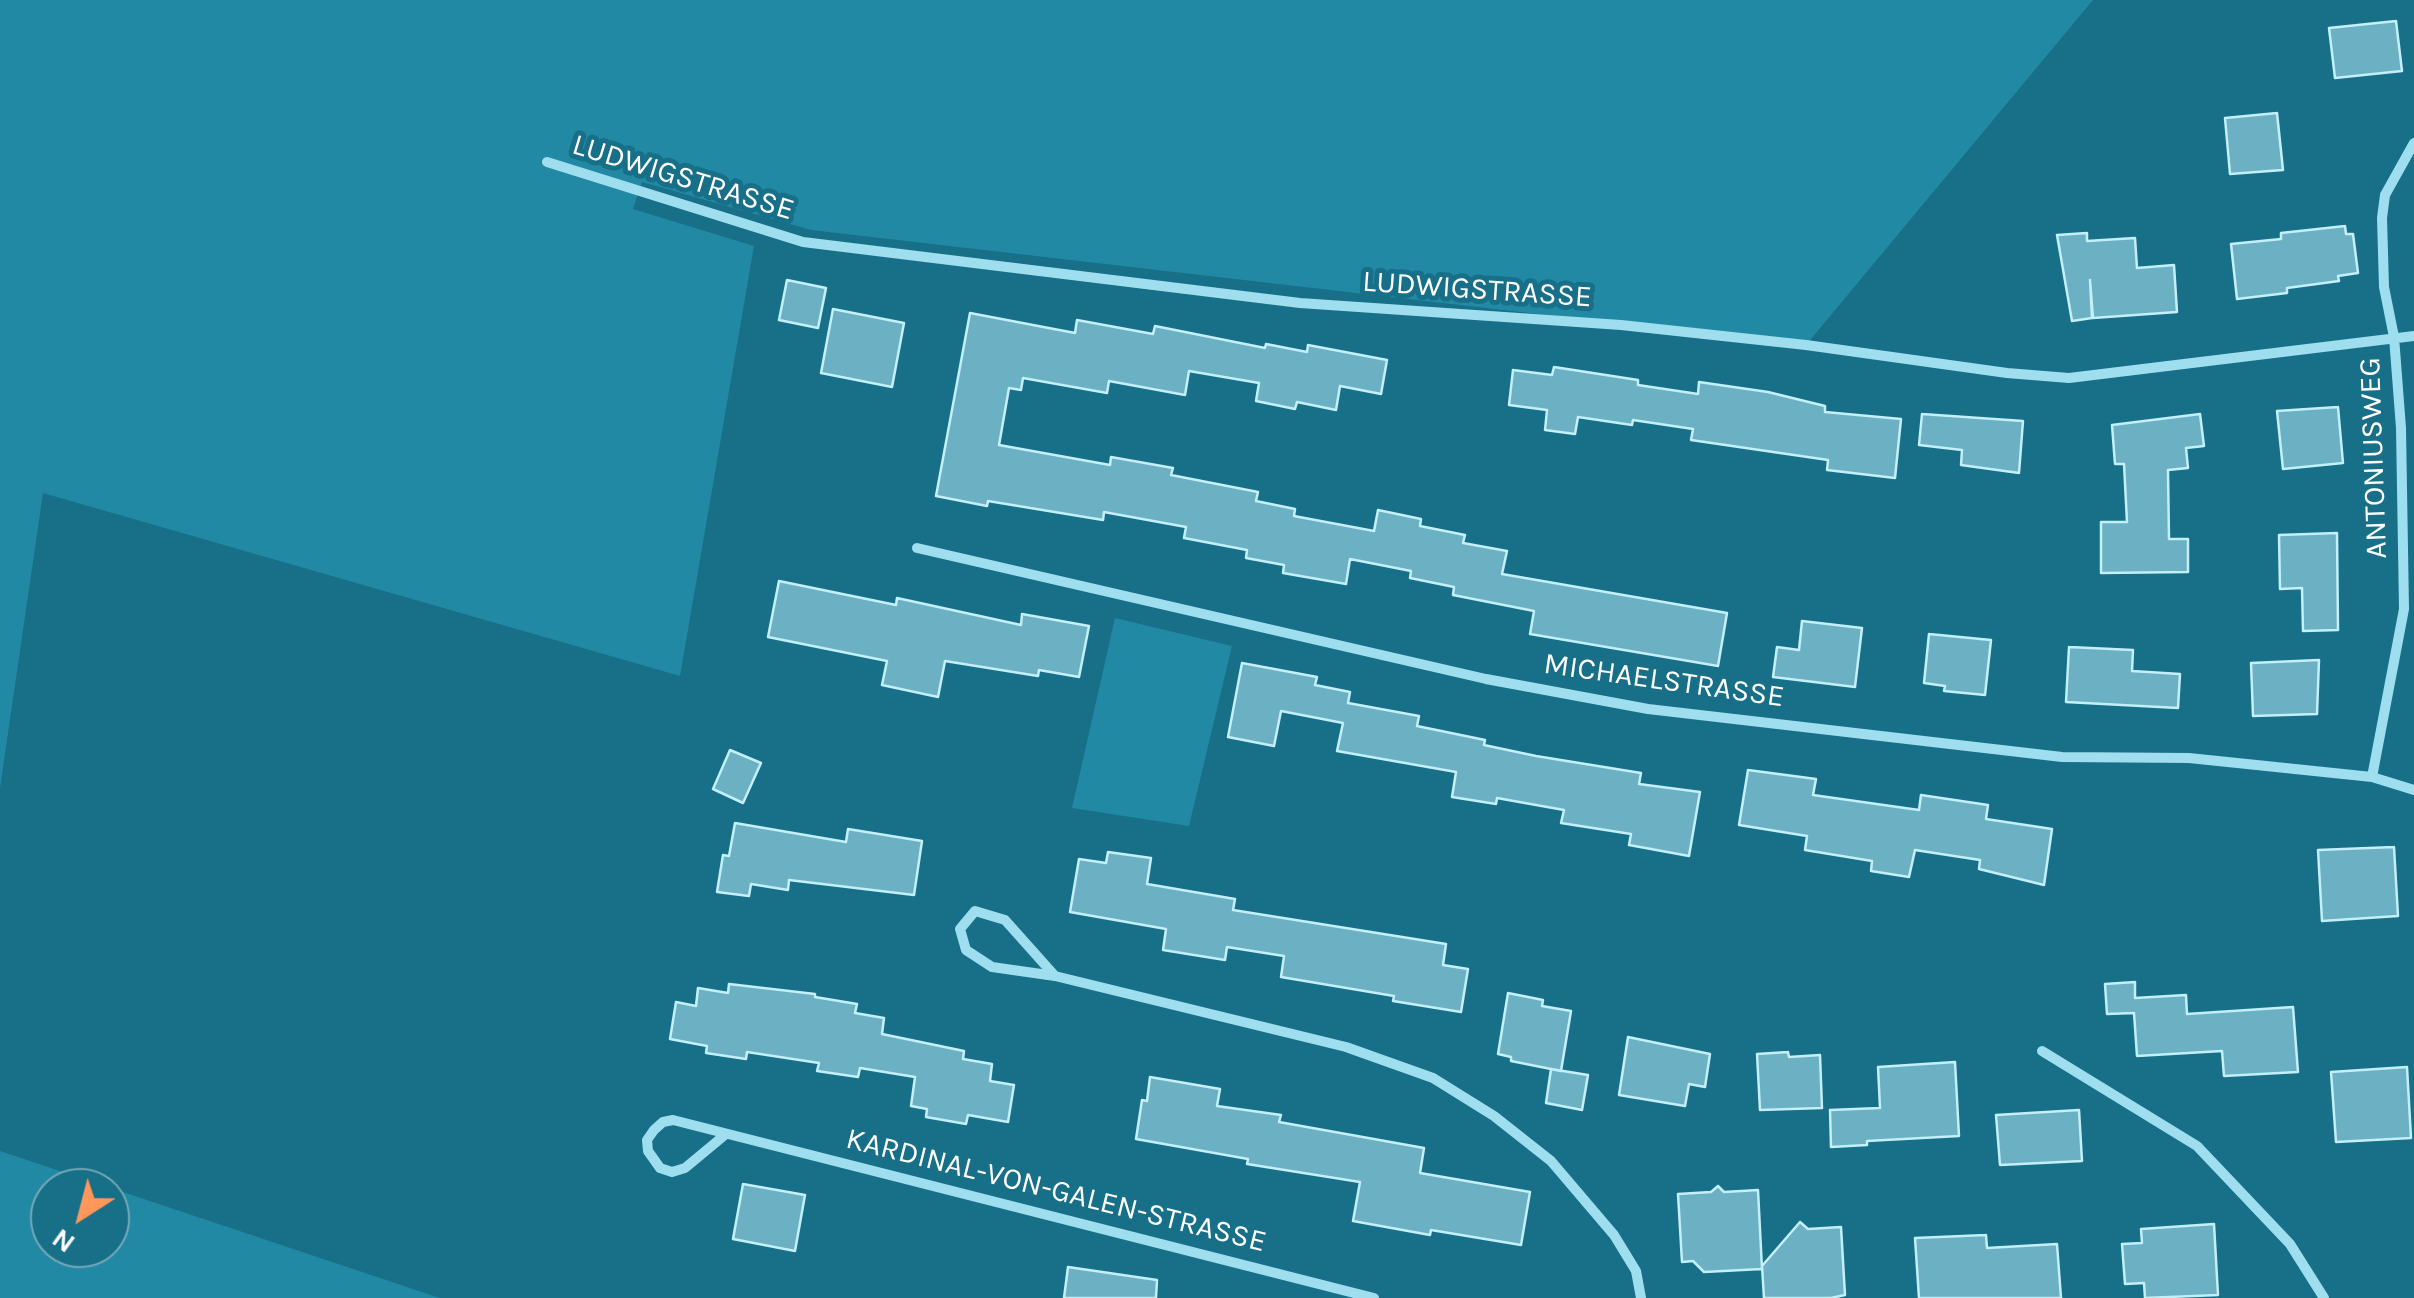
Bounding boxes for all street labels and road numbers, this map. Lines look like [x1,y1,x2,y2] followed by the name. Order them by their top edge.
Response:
[568,127,798,229] street label: LUDWIGSTRASSE
[1361,264,1593,316] street label: LUDWIGSTRASSE
[2352,357,2396,559] street label: ANTONIUSWEG
[1542,646,1786,716] street label: MICHAELSTRASSE
[842,1121,1270,1261] street label: KARDINAL-VON-GALEN-STRASSE

